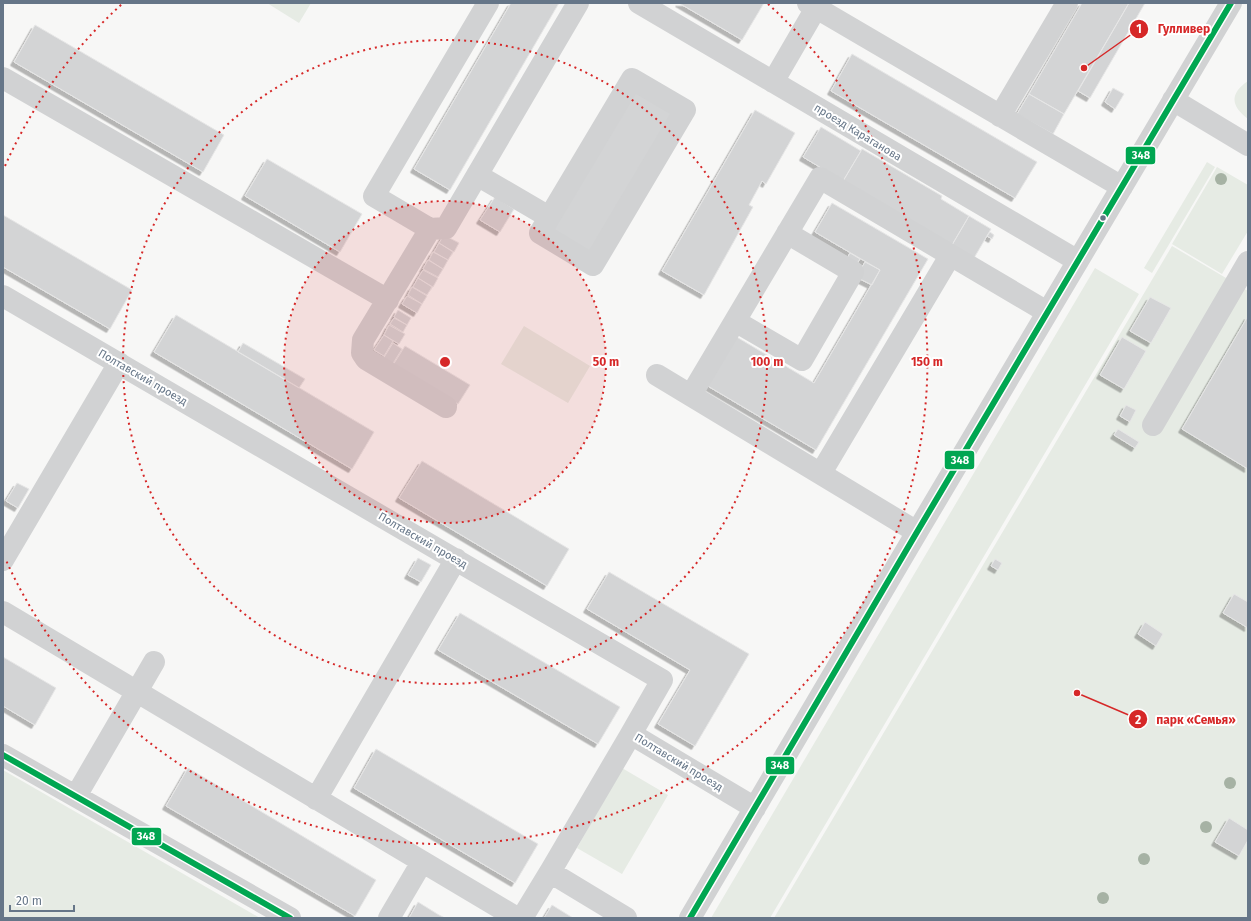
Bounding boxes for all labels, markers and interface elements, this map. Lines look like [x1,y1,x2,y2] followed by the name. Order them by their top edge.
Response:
[1129,17,1218,41] callout: Гулливер
[1136,22,1142,36] text: 1
[1158,22,1210,36] text: Гулливер
[812,101,904,164] street label: проезд Караганова
[1125,146,1156,165] line badge: 348
[1131,149,1151,162] text: 348
[1098,213,1108,223] unlabelled marker
[96,347,190,408] street label: Полтавский проезд
[438,355,452,369] centre of rings
[593,355,619,369] text: 50 m
[751,355,783,369] text: 100 m
[911,355,943,369] text: 150 m
[944,450,975,470] line badge: 348
[950,454,970,467] text: 348
[376,510,470,571] street label: Полтавский проезд
[1128,707,1244,731] callout: парк «Семья»
[1135,713,1141,727] text: 2
[1156,713,1236,727] text: парк «Семья»
[632,731,725,794] street label: Полтавский проезд
[765,756,795,775] line badge: 348
[770,759,790,772] text: 348
[131,827,162,846] line badge: 348
[136,830,156,843] text: 348
[10,887,74,913] scale bar
[16,894,42,908] text: 20 m

